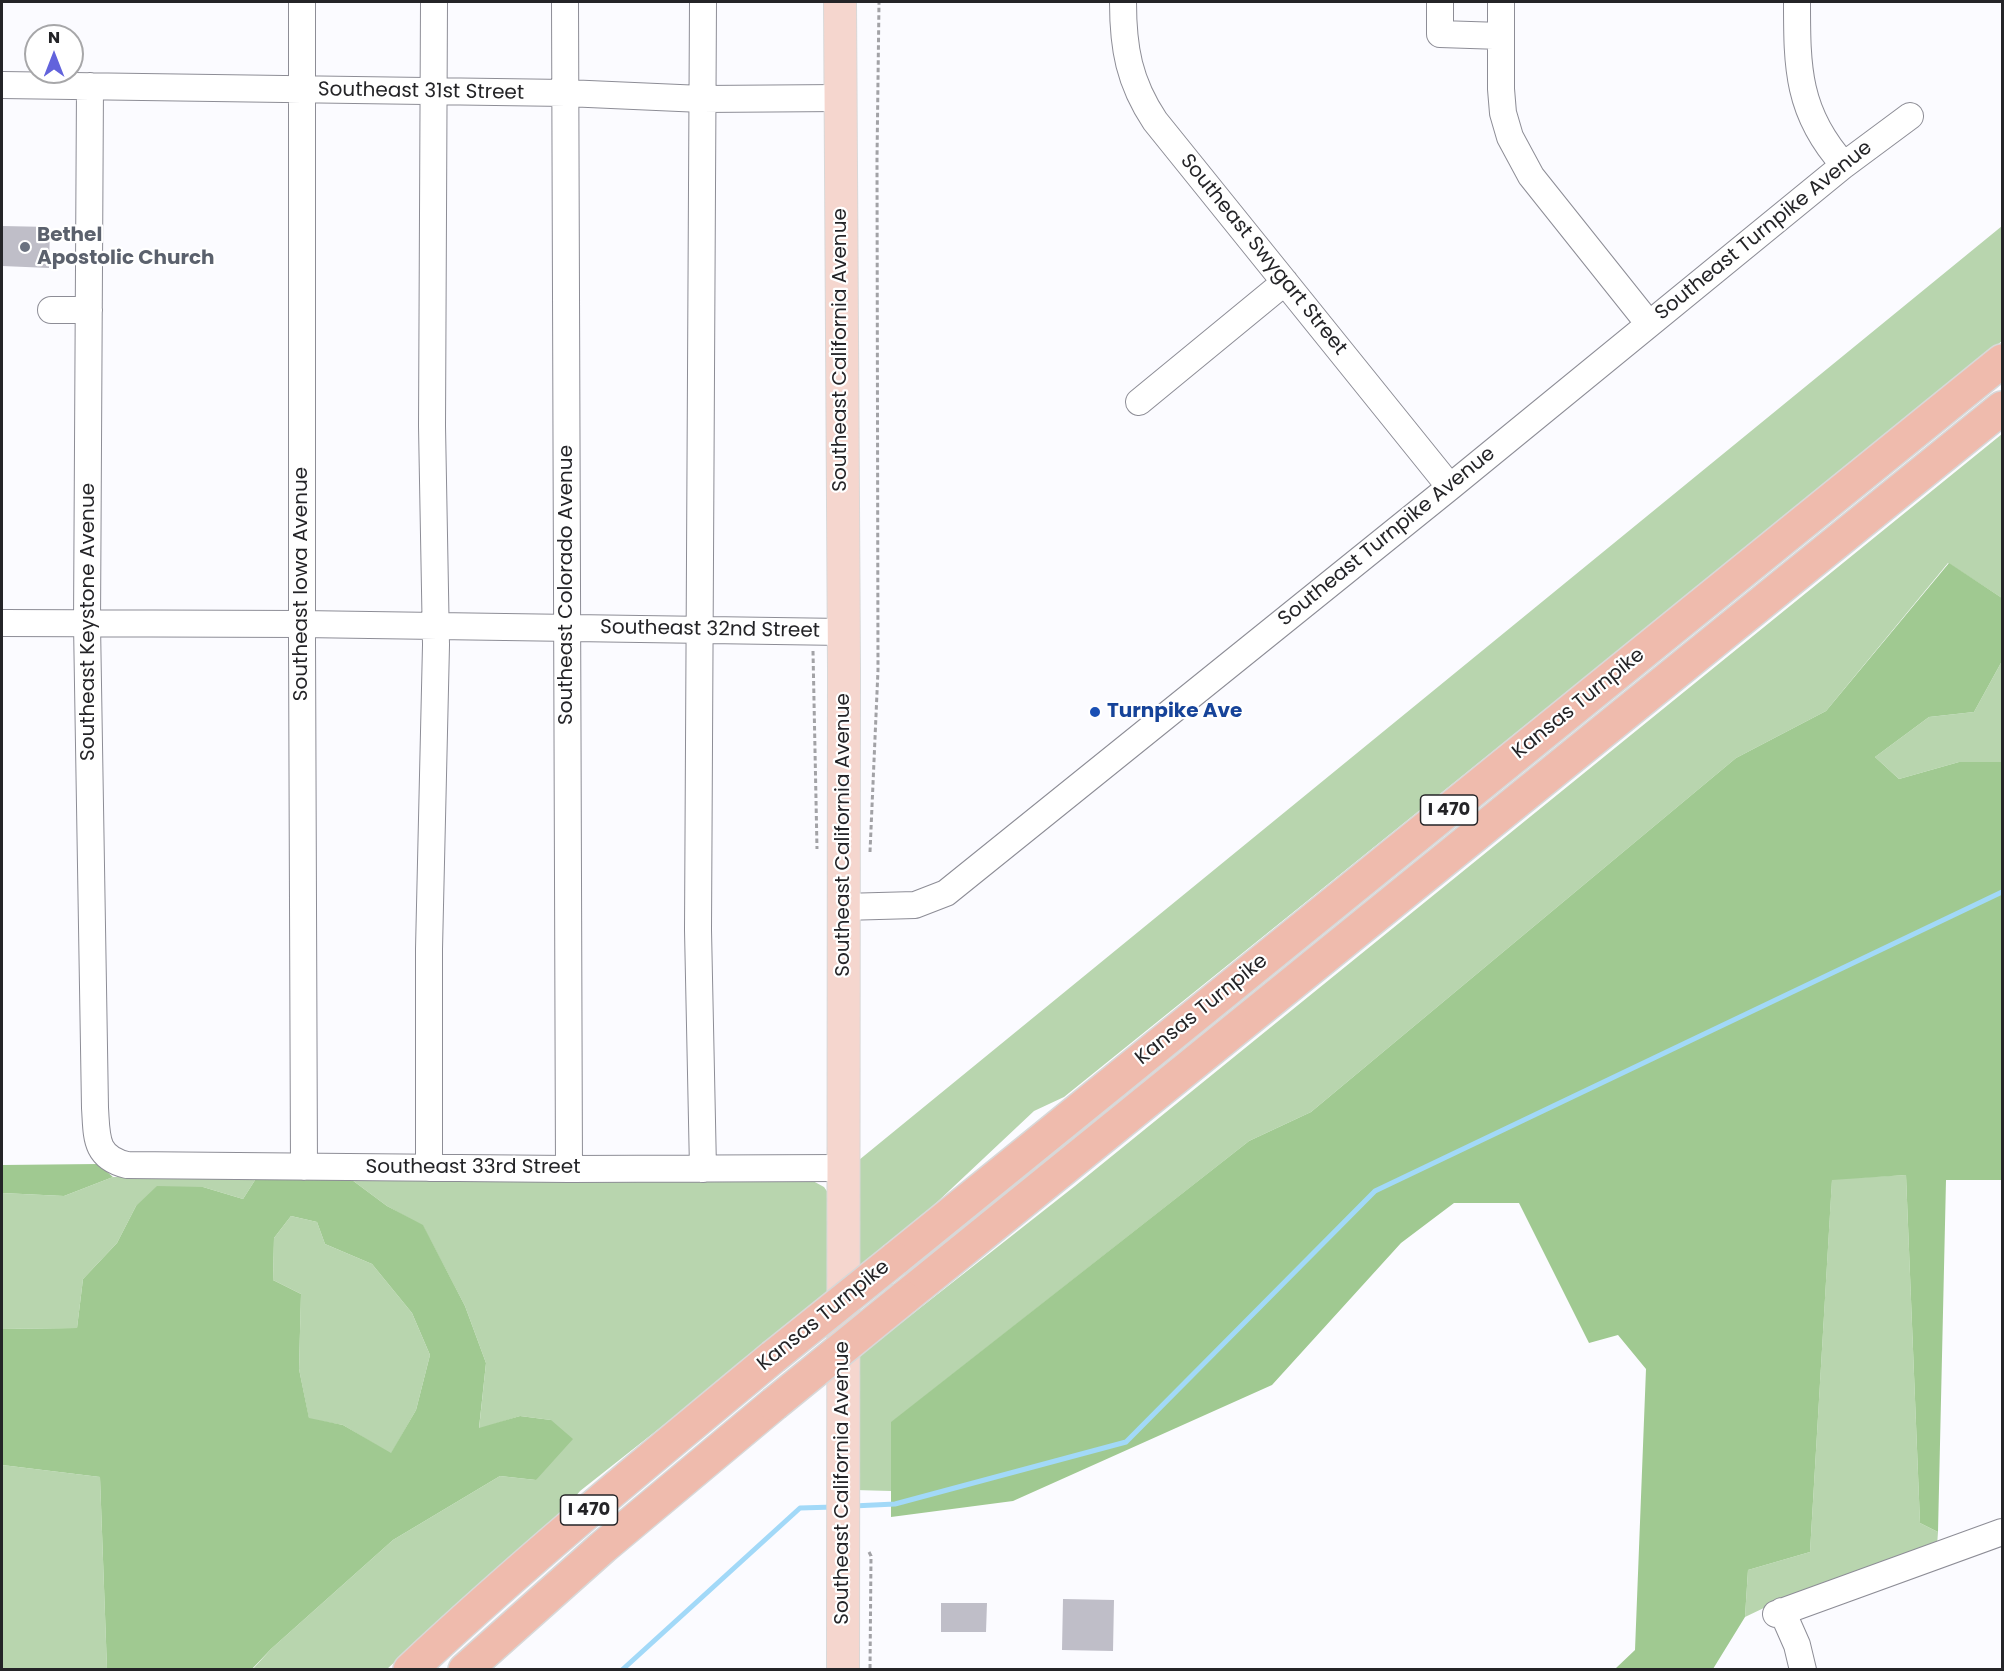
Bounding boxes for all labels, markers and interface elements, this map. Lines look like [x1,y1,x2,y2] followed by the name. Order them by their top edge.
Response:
[24,24,84,84] north arrow
[48,26,60,49] text: N
[318,78,524,106] street label: Southeast 31st Street
[1651,136,1877,326] street label: Southeast Turnpike Avenue
[1175,150,1351,360] street label: Southeast Swygart Street
[829,208,853,492] street label: Southeast California Avenue
[37,224,215,271] place label: Bethel Apostolic Church
[18,240,32,254] marker: Bethel Apostolic Church
[1274,442,1500,632] street label: Southeast Turnpike Avenue
[555,445,579,725] street label: Southeast Colorado Avenue
[290,467,314,701] street label: Southeast Iowa Avenue
[77,483,101,761] street label: Southeast Keystone Avenue
[600,616,820,644] street label: Southeast 32nd Street
[1508,643,1650,765] street label: Kansas Turnpike
[832,693,856,977] street label: Southeast California Avenue
[1107,700,1242,724] place label: Turnpike Ave
[1088,705,1102,719] marker: Turnpike Ave
[1420,795,1478,825] road number: I 470
[1131,949,1273,1071] street label: Kansas Turnpike
[366,1156,580,1180] street label: Southeast 33rd Street
[753,1255,895,1377] street label: Kansas Turnpike
[831,1341,855,1625] street label: Southeast California Avenue
[560,1495,618,1525] road number: I 470

